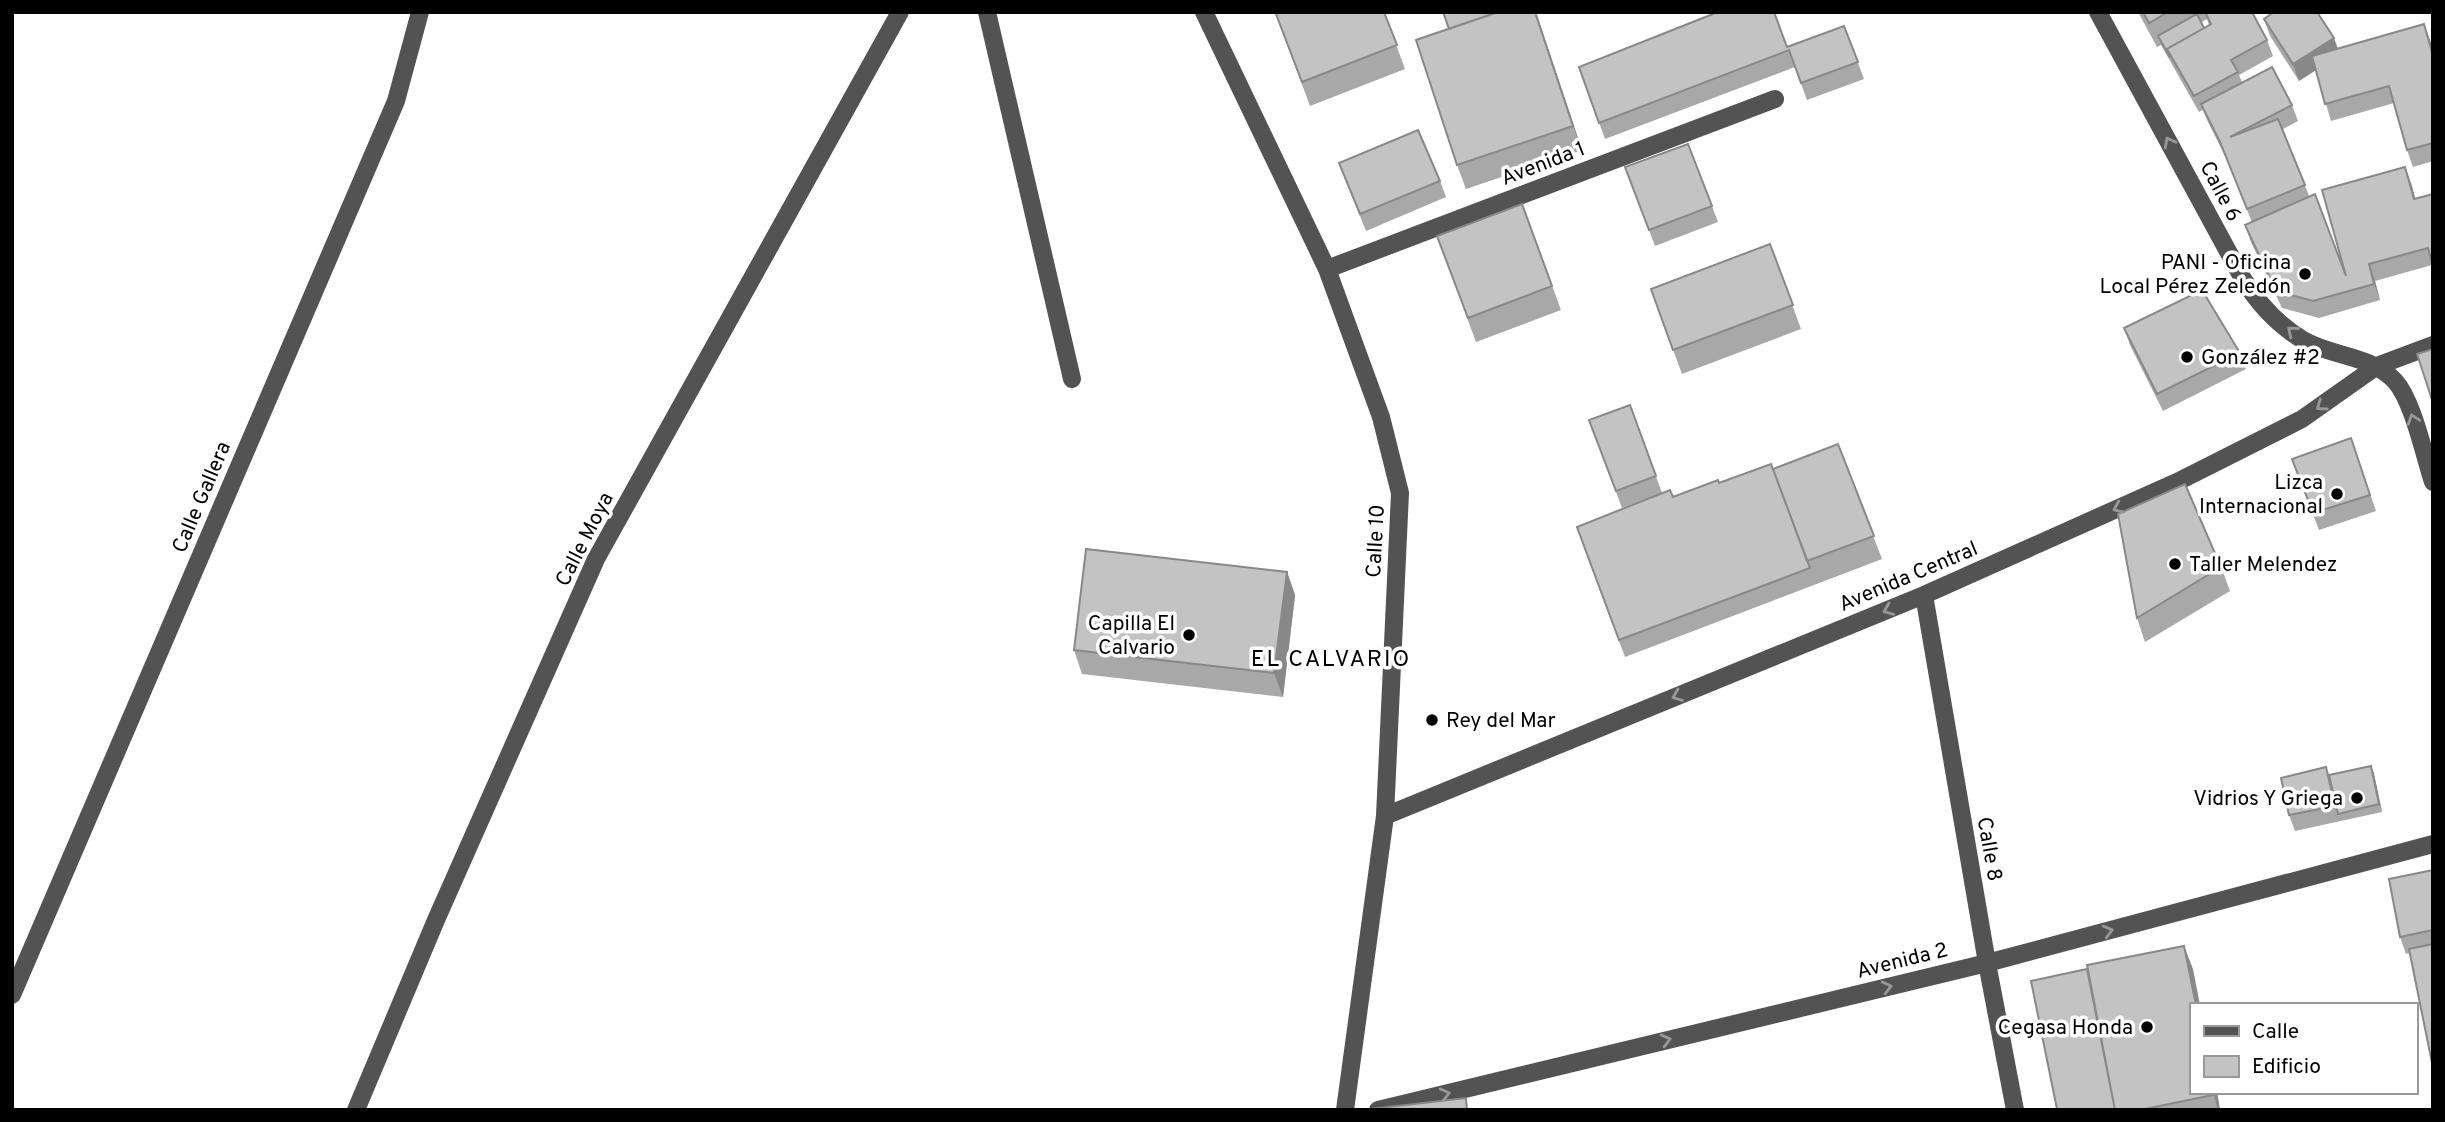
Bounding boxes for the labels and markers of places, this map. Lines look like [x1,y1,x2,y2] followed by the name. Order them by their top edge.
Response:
[2100,250,2291,301] place label: PANI - Oficina Local Pérez Zeledón
[2297,266,2313,282] marker: PANI - Oficina Local Pérez Zeledón
[2201,345,2320,372] place label: González #2
[2179,349,2195,365] marker: González #2
[2199,470,2323,521] place label: Lizca Internacional
[2329,486,2345,502] marker: Lizca Internacional
[2189,552,2337,579] place label: Taller Melendez
[2167,556,2183,572] marker: Taller Melendez
[1088,611,1175,662] place label: Capilla El Calvario
[1181,627,1197,643] marker: Capilla El Calvario
[1446,708,1556,735] place label: Rey del Mar
[1424,712,1440,728] marker: Rey del Mar
[2193,786,2343,813] place label: Vidrios Y Griega
[2349,790,2365,806] marker: Vidrios Y Griega
[1998,1015,2133,1042] place label: Cegasa Honda
[2139,1019,2155,1035] marker: Cegasa Honda

